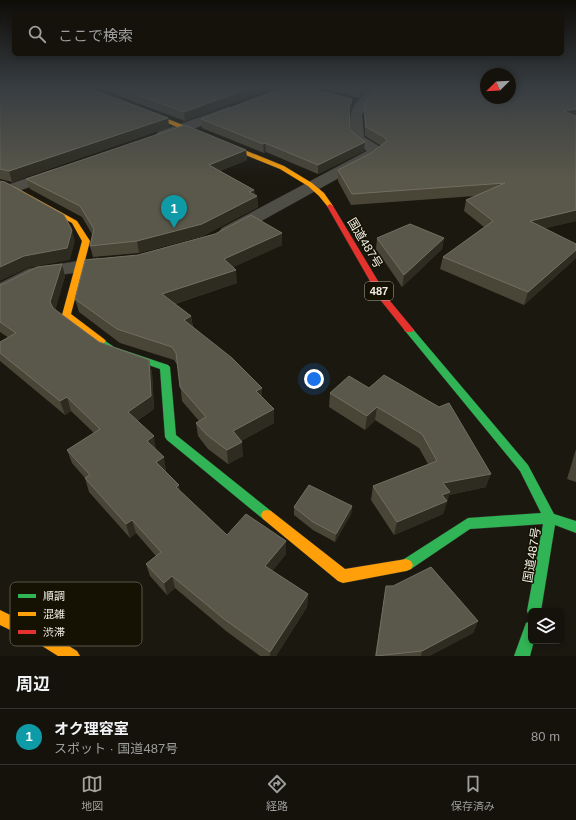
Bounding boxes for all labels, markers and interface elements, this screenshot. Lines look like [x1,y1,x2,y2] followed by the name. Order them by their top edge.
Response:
[12,12,564,56] search box
[26,23,48,45] icon: search
[58,27,133,44] text: ここで検索
[480,68,516,104] north arrow
[161,195,187,228] pin: 1
[345,215,385,271] street label: 国道487号
[365,282,393,300] road number: 487
[304,369,324,389] your location
[521,526,543,584] street label: 国道487号
[10,582,142,646] legend
[43,590,65,602] text: 順調
[43,608,65,620] text: 混雑
[528,608,564,644] map controls
[528,608,564,644] button: layers
[43,626,65,638] text: 渋滞
[16,675,50,694] text: 周辺
[54,720,129,737] text: オク理容室
[25,729,33,744] text: 1
[531,729,560,744] text: 80 m
[54,741,178,756] text: スポット · 国道487号
[81,773,103,813] tab: 地図
[266,773,288,813] tab: 経路
[451,773,495,813] tab: 保存済み

